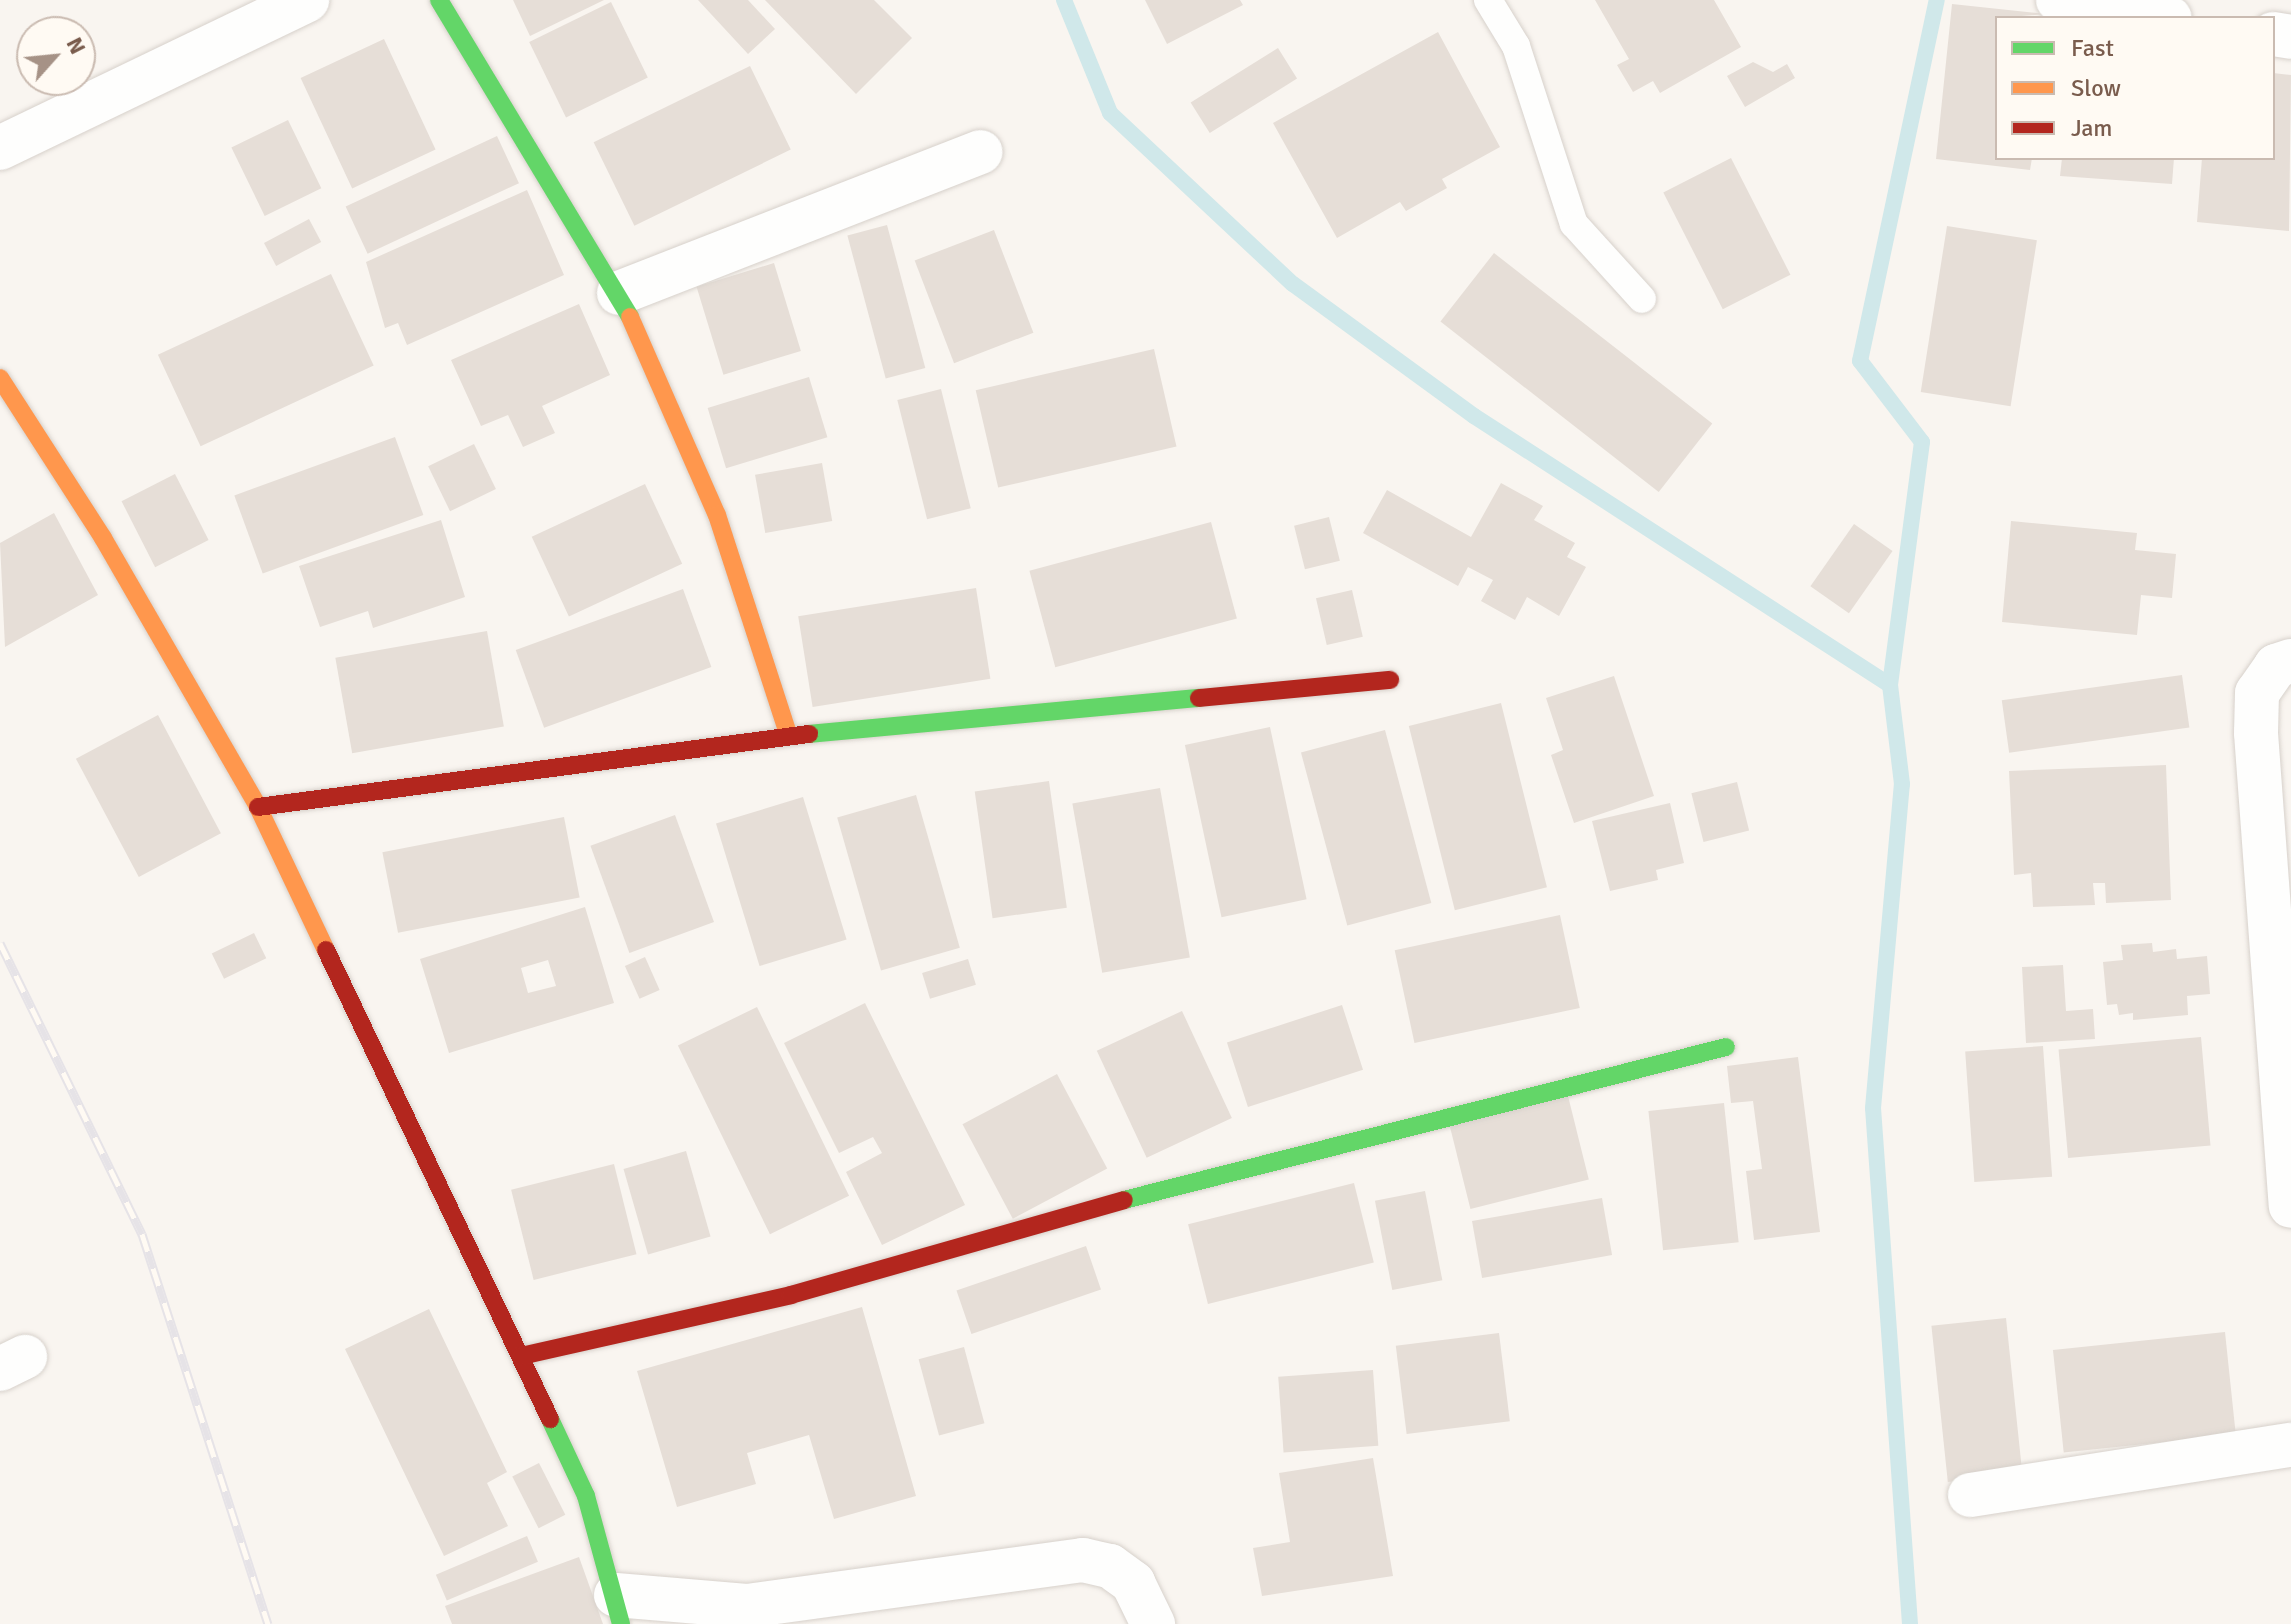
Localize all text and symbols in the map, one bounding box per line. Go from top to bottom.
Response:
north arrow [16,16,96,96]
legend [1995,16,2275,160]
text: N [61,33,92,59]
text: Fast [2071,33,2114,63]
text: Slow [2071,73,2121,103]
text: Jam [2071,113,2112,143]

